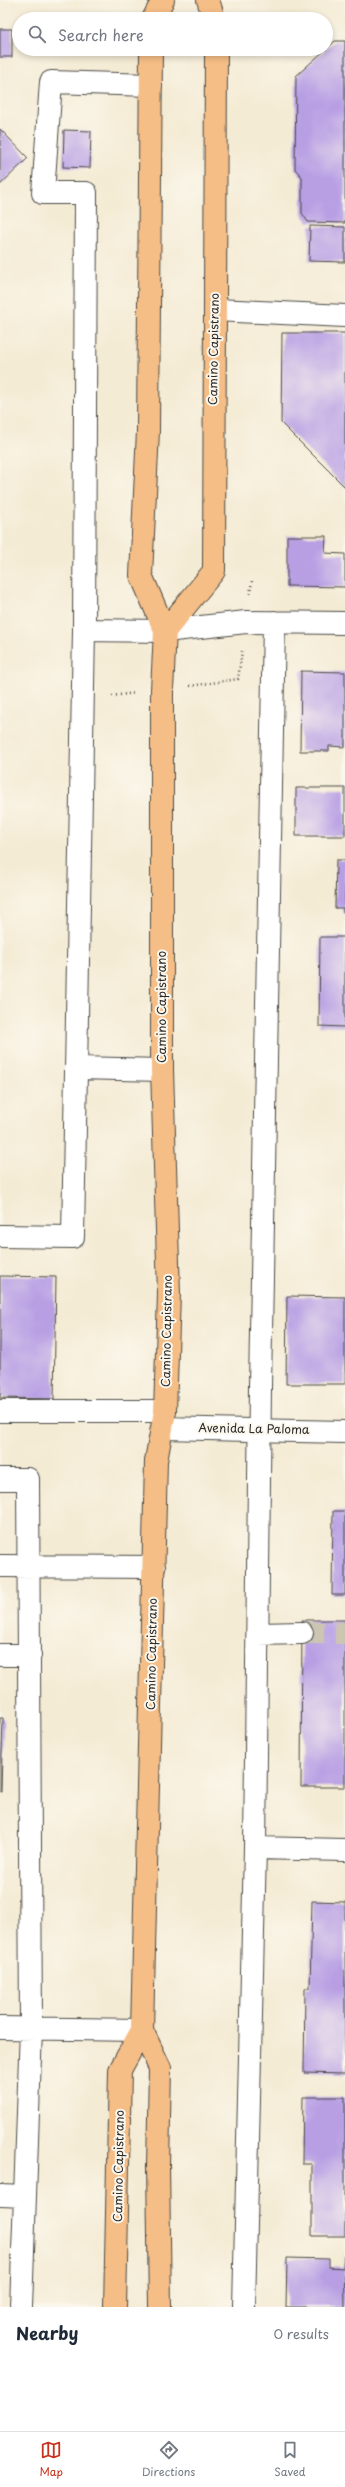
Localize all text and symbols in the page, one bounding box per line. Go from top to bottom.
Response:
search box [12,12,333,56]
icon: search [26,23,48,45]
text: Search here [58,23,144,46]
street label: Camino Capistrano [203,292,223,405]
street label: Camino Capistrano [152,951,170,1063]
street label: Camino Capistrano [156,1274,176,1387]
street label: Avenida La Paloma [198,1418,310,1438]
street label: Camino Capistrano [141,1597,161,1710]
street label: Camino Capistrano [108,2109,128,2222]
text: Nearby [16,2320,78,2346]
text: 0 results [274,2324,329,2343]
tab: Map [39,2439,63,2480]
tab: Directions [142,2439,195,2480]
tab: Saved [274,2439,306,2480]

